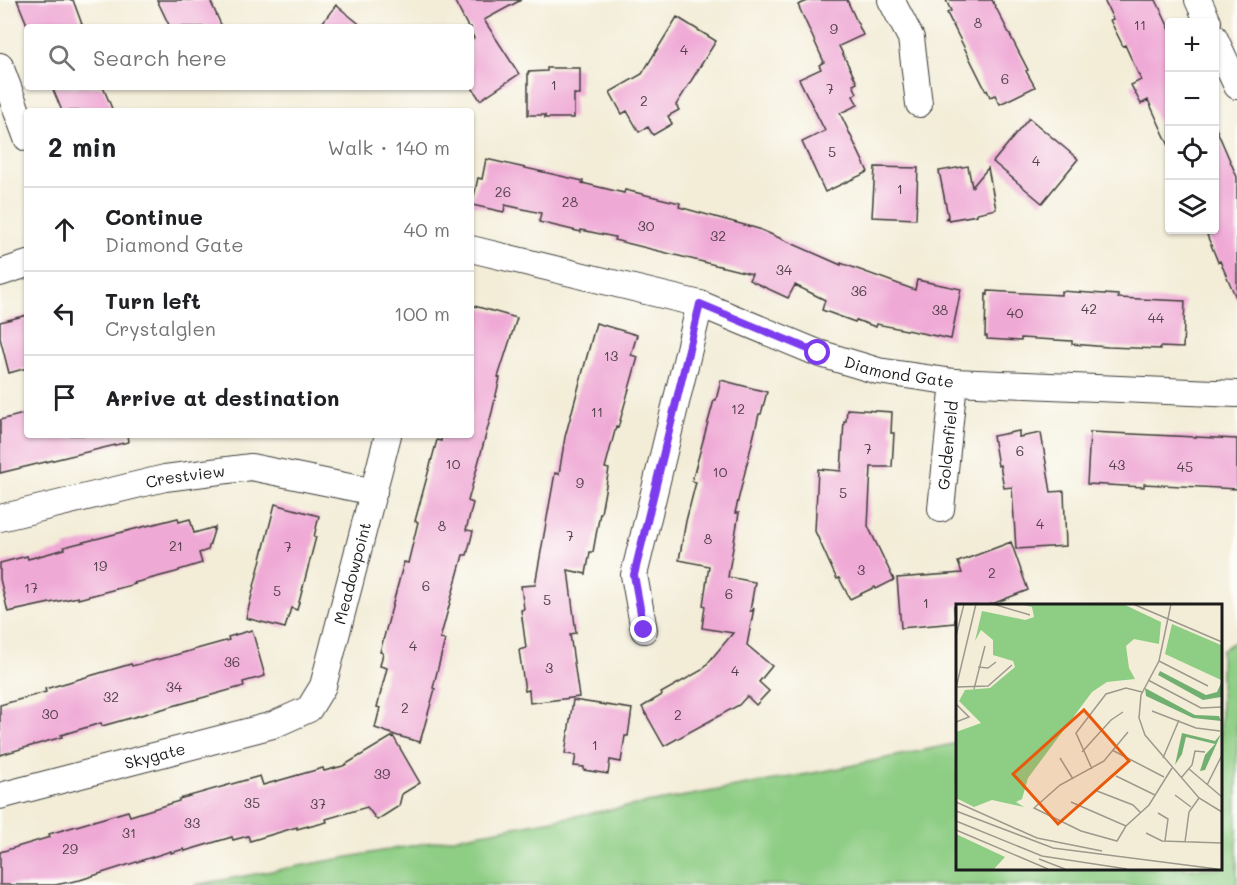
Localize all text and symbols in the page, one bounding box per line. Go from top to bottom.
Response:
house number: 8 [974,13,982,32]
house number: 11 [1134,15,1146,34]
map controls [1165,18,1219,234]
button: + [1165,18,1219,72]
house number: 9 [830,19,838,38]
search box [24,24,474,90]
house number: 4 [680,40,689,59]
icon: search [45,41,78,74]
text: Search here [93,43,227,72]
house number: 6 [1001,69,1009,88]
button: − [1165,72,1219,126]
house number: 1 [551,75,557,94]
house number: 7 [826,79,834,98]
house number: 2 [640,91,648,110]
button: locate [1165,126,1219,180]
text: 2 min [48,130,116,164]
text: Walk · 140 m [327,134,450,160]
house number: 5 [828,142,836,161]
house number: 4 [1032,151,1041,170]
house number: 1 [897,179,903,198]
button: layers [1165,180,1219,234]
house number: 26 [495,182,511,201]
house number: 28 [562,192,578,211]
text: Continue [105,202,203,231]
icon: ahead [48,213,81,246]
text: 40 m [404,216,450,242]
house number: 30 [638,216,655,235]
house number: 32 [710,226,726,245]
text: Diamond Gate [105,231,244,257]
house number: 34 [776,260,793,279]
house number: 36 [851,281,867,300]
text: Turn left [105,286,201,315]
icon: left [48,297,81,330]
house number: 42 [1081,299,1097,318]
text: 100 m [394,300,450,326]
house number: 38 [932,300,948,319]
house number: 40 [1007,303,1024,322]
house number: 44 [1148,308,1165,327]
text: Crystalglen [105,315,216,341]
route start [804,339,830,365]
house number: 13 [604,346,618,365]
street label: Diamond Gate [842,351,955,392]
icon: arrive [48,381,81,414]
text: Arrive at destination [105,383,340,412]
house number: 12 [731,399,745,418]
street label: Goldenfield [932,400,962,491]
house number: 11 [591,402,603,421]
house number: 7 [864,439,872,458]
house number: 6 [1016,441,1024,460]
house number: 10 [446,454,461,473]
house number: 43 [1109,455,1125,474]
house number: 45 [1177,457,1193,476]
street label: Crestview [143,459,226,492]
house number: 10 [713,462,728,481]
house number: 9 [576,473,584,492]
house number: 5 [839,483,847,502]
house number: 4 [1036,514,1045,533]
house number: 8 [438,516,446,535]
street label: Meadowpoint [328,520,375,626]
house number: 7 [566,526,574,545]
house number: 8 [704,529,712,548]
house number: 21 [169,536,183,555]
house number: 7 [284,537,292,556]
house number: 19 [93,556,107,575]
house number: 3 [857,560,865,579]
house number: 2 [988,563,996,582]
house number: 6 [422,576,430,595]
house number: 17 [24,578,38,597]
house number: 5 [273,581,281,600]
house number: 6 [725,584,733,603]
house number: 5 [543,590,551,609]
house number: 1 [923,593,929,612]
inset map [956,604,1222,870]
route end [630,616,656,642]
house number: 4 [409,636,418,655]
house number: 36 [224,652,240,671]
house number: 3 [545,658,553,677]
house number: 4 [731,661,740,680]
house number: 34 [166,677,183,696]
house number: 32 [103,687,119,706]
house number: 2 [401,698,409,717]
house number: 30 [42,704,59,723]
house number: 2 [674,705,682,724]
house number: 1 [592,735,598,754]
street label: Skygate [122,737,187,773]
house number: 39 [374,764,390,783]
house number: 35 [244,793,260,812]
house number: 37 [310,794,326,813]
house number: 33 [184,813,200,832]
house number: 31 [122,823,136,842]
house number: 29 [62,839,78,858]

